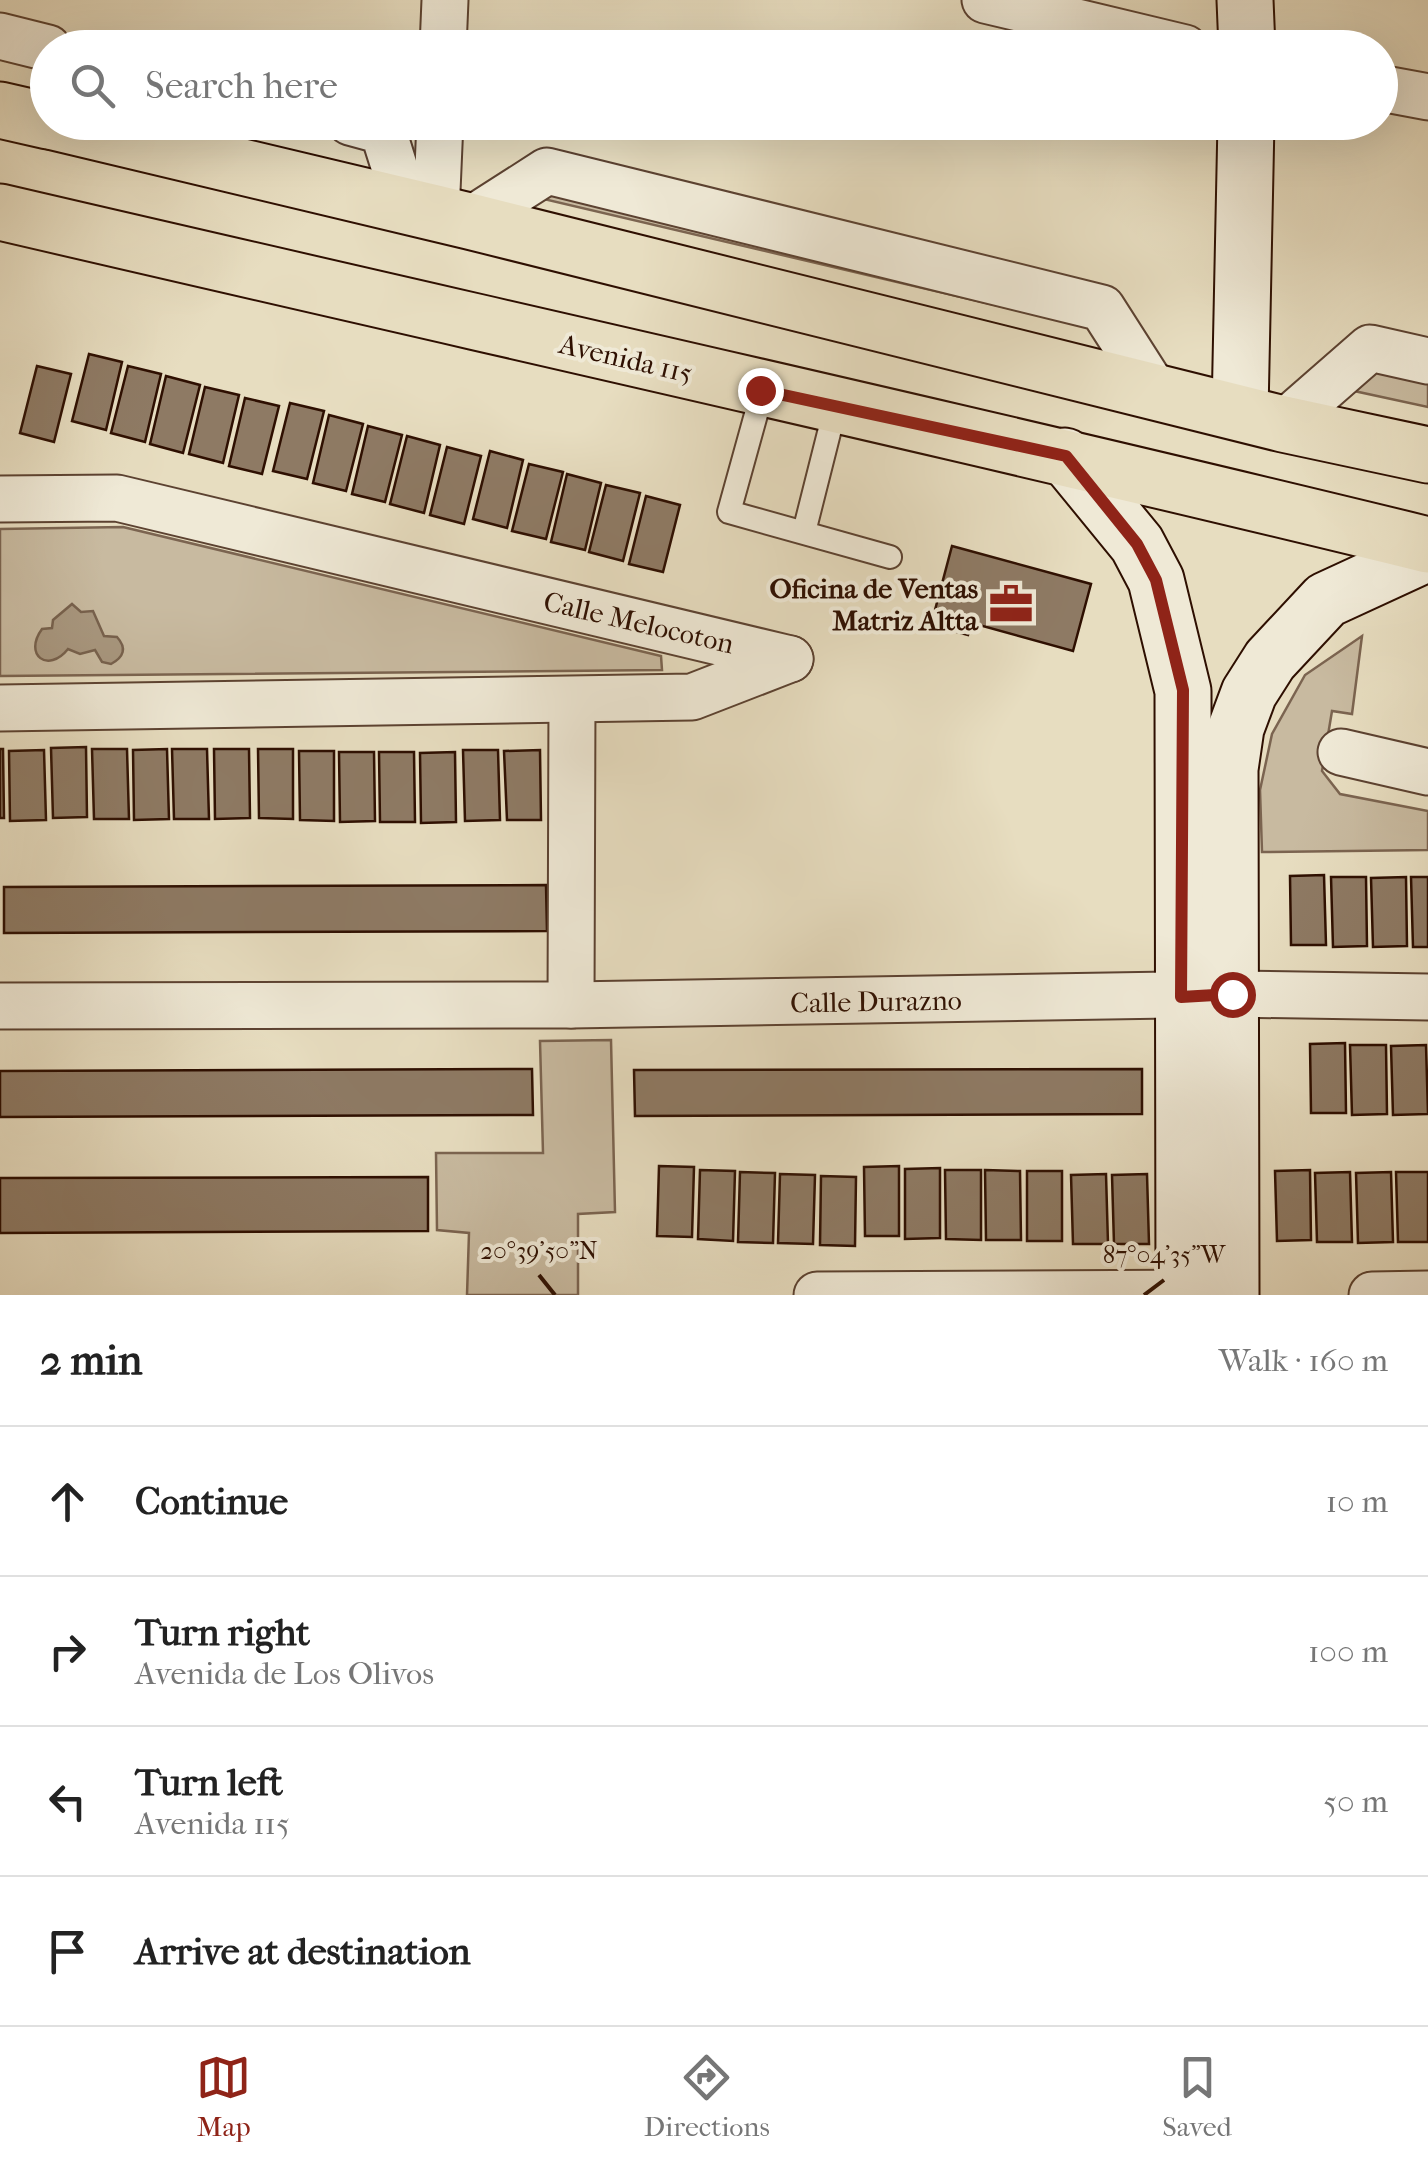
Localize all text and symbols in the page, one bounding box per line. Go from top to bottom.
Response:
search box [30,30,1398,140]
icon: search [65,58,120,113]
text: Search here [145,63,338,108]
street label: Avenida 115 [555,327,696,390]
route end [738,368,784,414]
place label: Oficina de Ventas Matriz Altta [769,572,979,637]
office icon: Oficina de Ventas Matriz Altta [987,580,1035,628]
street label: Calle Melocoton [540,585,737,660]
route start [1210,972,1256,1018]
street label: Calle Durazno [790,984,962,1019]
text: 20°39'50"N [480,1236,598,1265]
text: 87°04'35"W [1103,1240,1227,1269]
text: 2 min [40,1336,142,1385]
text: Walk · 160 m [1219,1342,1388,1379]
icon: ahead [40,1474,95,1529]
text: Continue [135,1479,288,1524]
text: 10 m [1326,1483,1388,1520]
text: Turn right [135,1610,310,1655]
icon: right [40,1624,95,1679]
text: 100 m [1308,1633,1388,1670]
text: Avenida de Los Olivos [135,1655,434,1692]
text: Turn left [135,1760,283,1805]
icon: left [40,1774,95,1829]
text: 50 m [1323,1783,1388,1820]
text: Avenida 115 [135,1805,290,1842]
icon: arrive [40,1924,95,1979]
text: Arrive at destination [135,1929,471,1974]
tab: Map [196,2050,251,2143]
tab: Directions [644,2050,770,2143]
tab: Saved [1162,2050,1232,2143]

